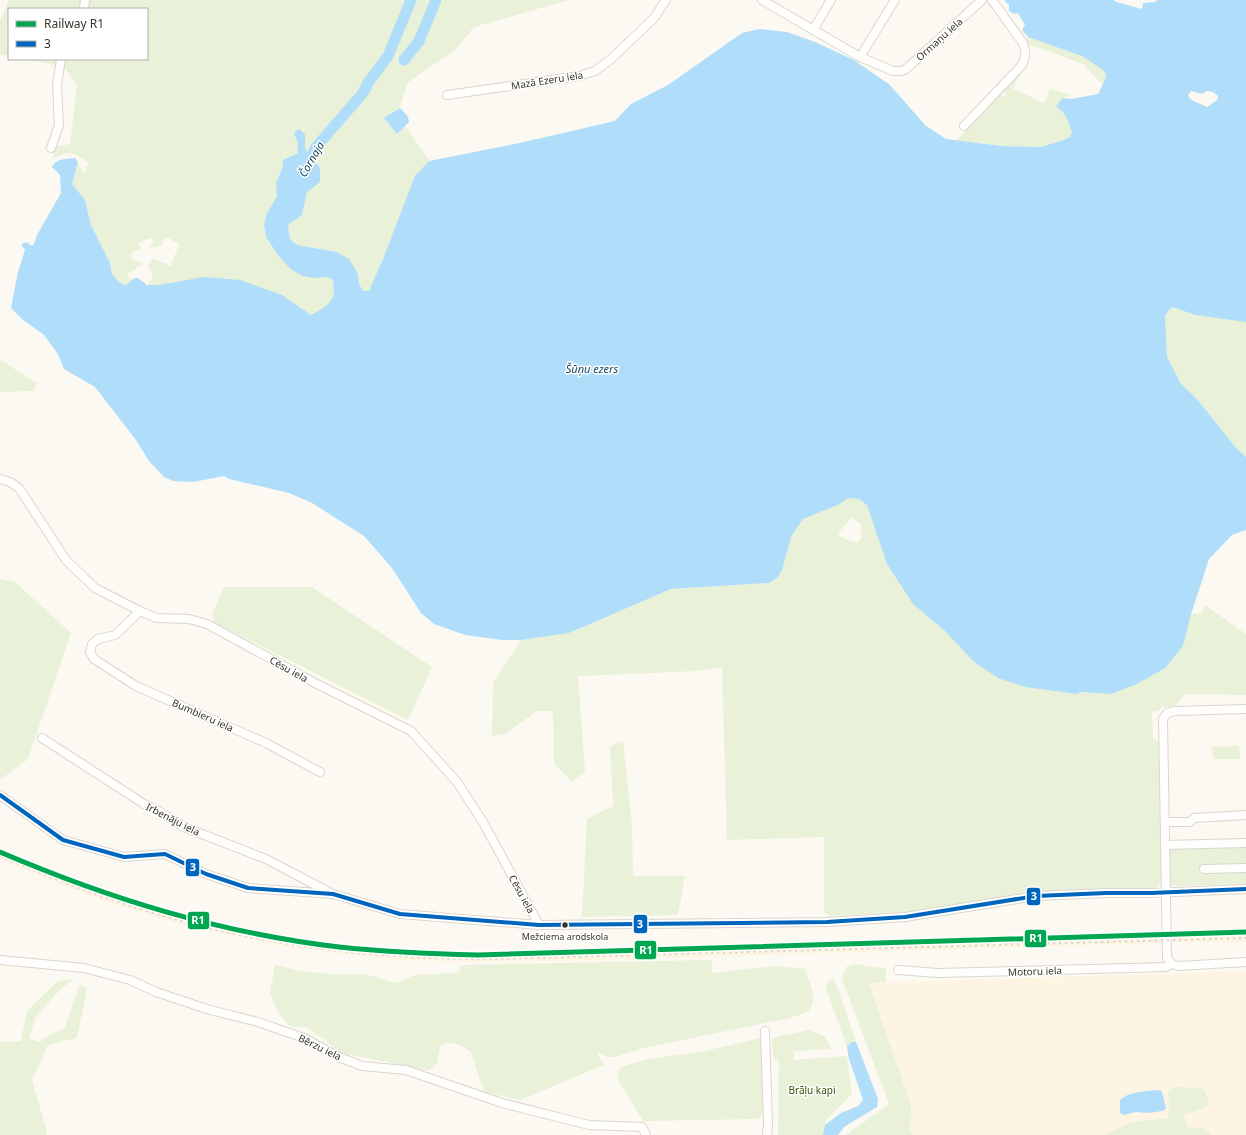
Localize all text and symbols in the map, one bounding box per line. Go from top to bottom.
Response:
legend [8,8,148,60]
street label: Ormaņu iela [913,14,965,64]
text: Railway R1 [44,15,104,32]
text: 3 [44,35,51,52]
street label: Mazā Ezeru iela [510,67,584,93]
water label: Čornaja [295,138,328,180]
water label: Šūņu ezers [566,361,618,376]
street label: Cēsu iela [267,653,311,685]
street label: Bumbieru iela [170,695,236,735]
street label: Irbenāju iela [144,799,202,839]
line badge: 3 [185,858,200,877]
text: 3 [190,859,196,874]
street label: Cēsu iela [506,872,538,916]
line badge: 3 [1026,887,1041,906]
text: 3 [1031,888,1037,903]
line badge: R1 [187,911,210,930]
text: R1 [191,912,205,927]
line badge: 3 [633,914,648,934]
text: 3 [637,916,643,931]
marker: Mežciema arodskola [560,920,570,930]
line badge: R1 [1024,929,1047,948]
place label: Mežciema arodskola [522,930,608,943]
text: R1 [1029,930,1043,945]
line badge: R1 [634,940,657,960]
text: R1 [639,942,653,957]
street label: Motoru iela [1008,963,1062,979]
street label: Bērzu iela [296,1031,344,1063]
park label: Brāļu kapi [788,1083,836,1097]

